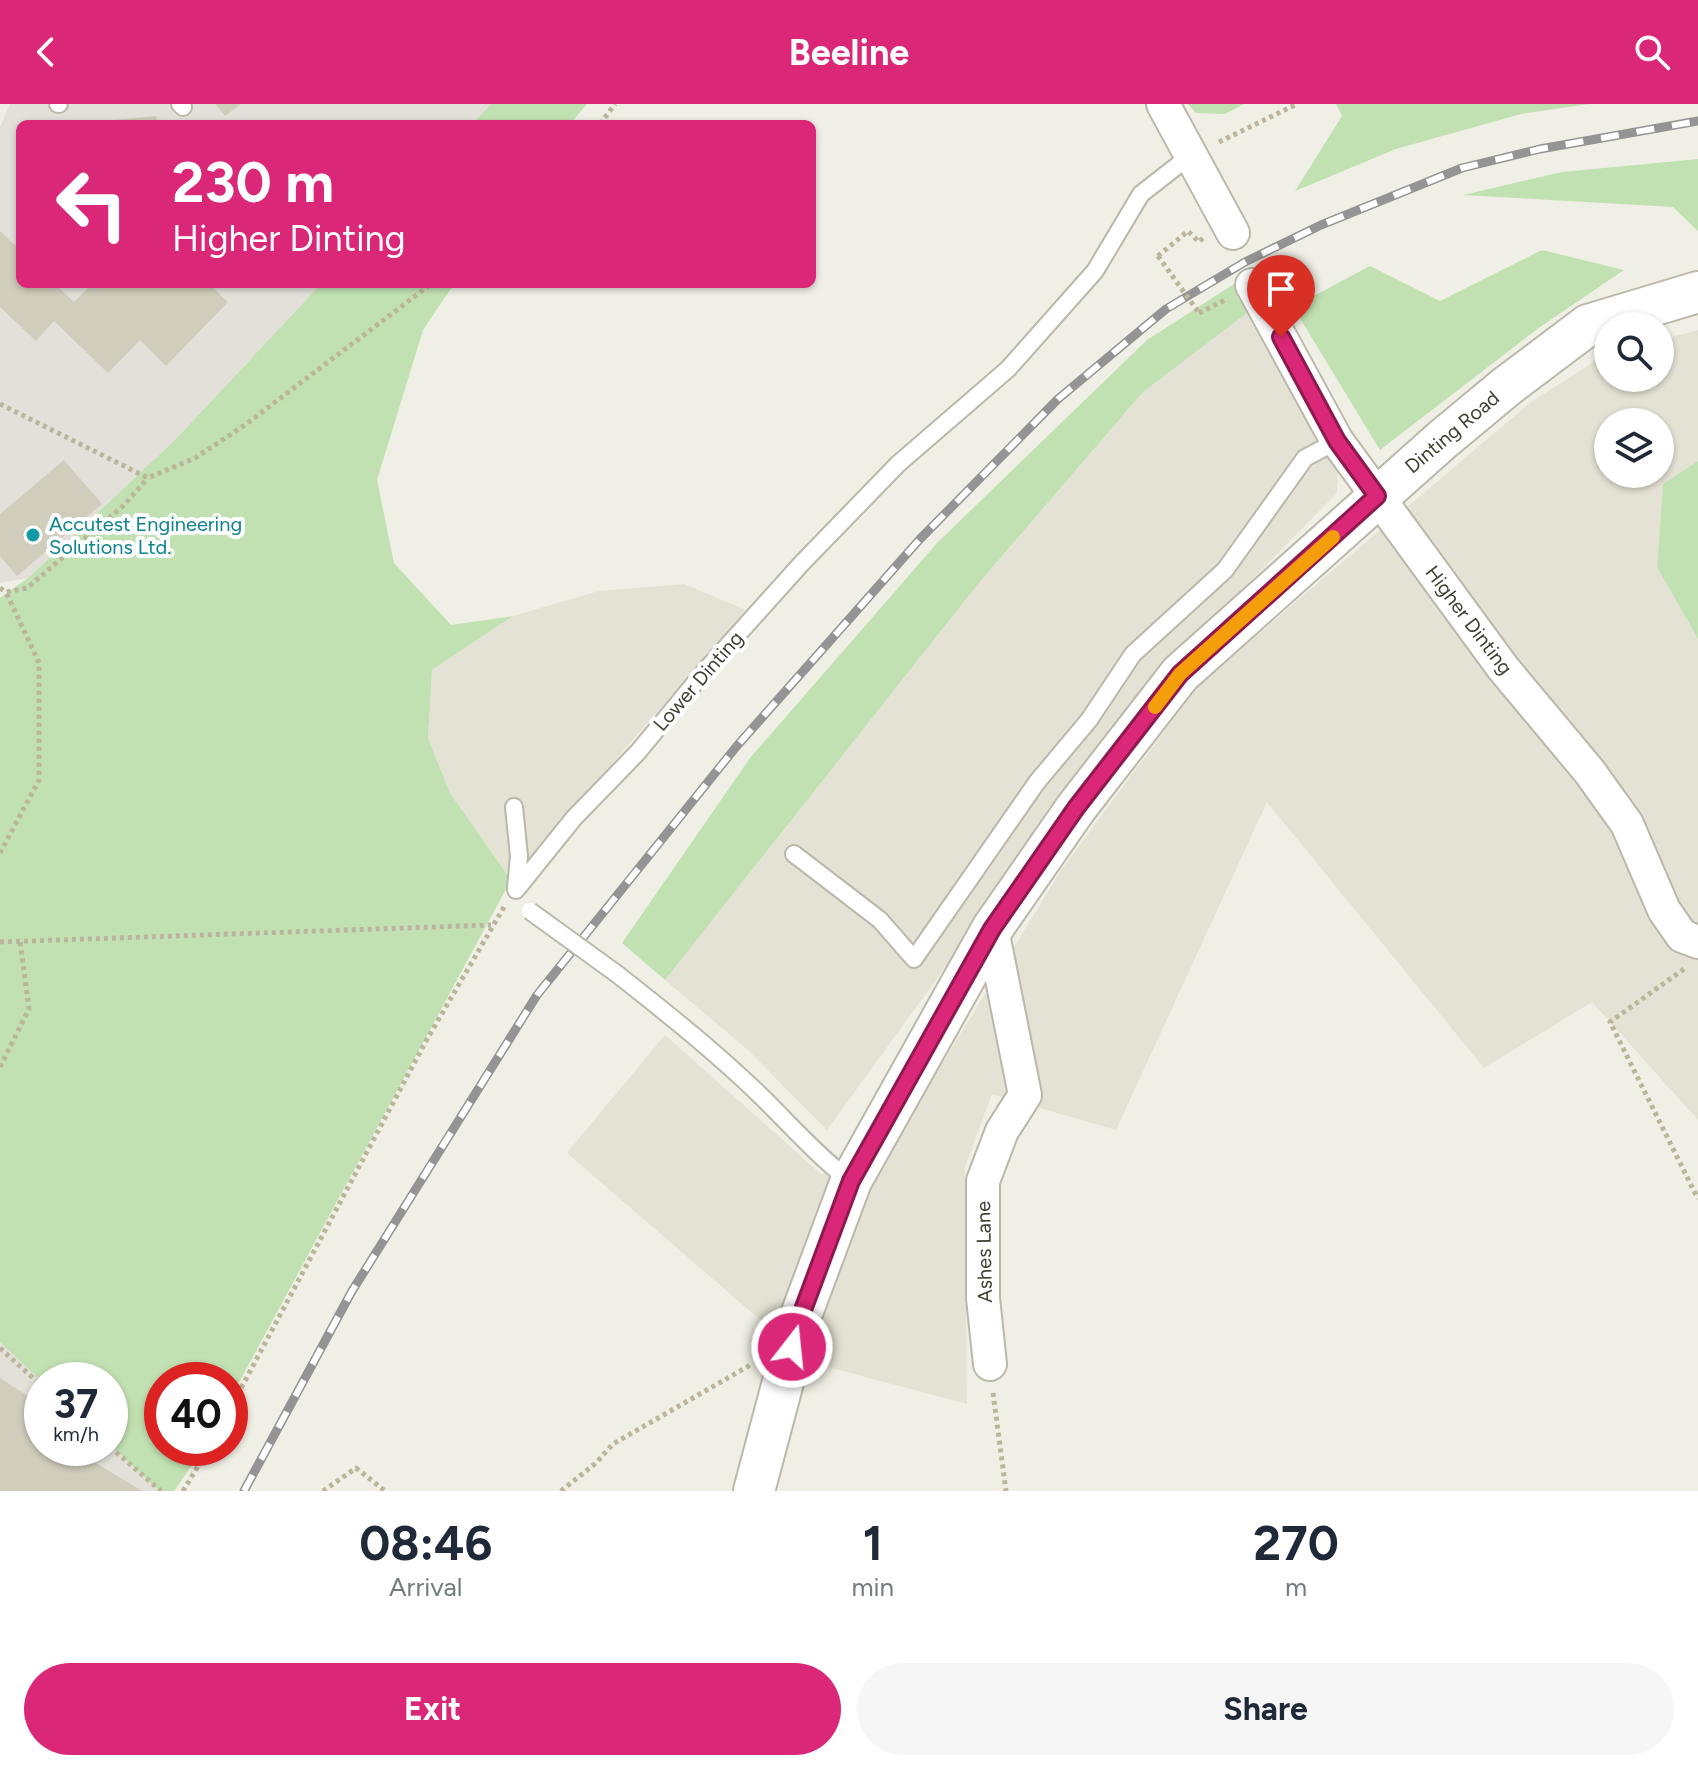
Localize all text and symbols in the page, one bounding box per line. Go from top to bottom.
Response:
icon: back [24,30,68,74]
icon: search [1630,30,1674,74]
text: Beeline [789,31,909,74]
text: 230 m [172,149,334,216]
icon: left [40,152,144,256]
text: Higher Dinting [172,217,406,260]
pin [1247,255,1315,337]
icon: arrive [1259,267,1303,311]
map controls [1594,312,1674,488]
button: search [1594,312,1674,392]
street label: Dinting Road [1400,386,1504,478]
button: layers [1594,408,1674,488]
place label: Accutest Engineering Solutions Ltd. [49,512,242,559]
marker: Accutest Engineering Solutions Ltd. [24,526,42,544]
street label: Higher Dinting [1420,561,1518,679]
street label: Lower Dinting [648,626,748,736]
street label: Ashes Lane [971,1201,997,1303]
position arrow [750,1305,834,1389]
speed limit sign: 40 [144,1362,248,1466]
text: 37 [54,1380,98,1428]
text: km/h [53,1422,99,1446]
text: 08:46 [359,1514,492,1572]
text: 1 [863,1514,883,1572]
text: 270 [1253,1514,1339,1572]
text: Arrival [389,1571,462,1603]
text: min [851,1571,894,1603]
text: m [1285,1571,1307,1603]
button: Exit [24,1663,841,1755]
button: Share [857,1663,1674,1755]

